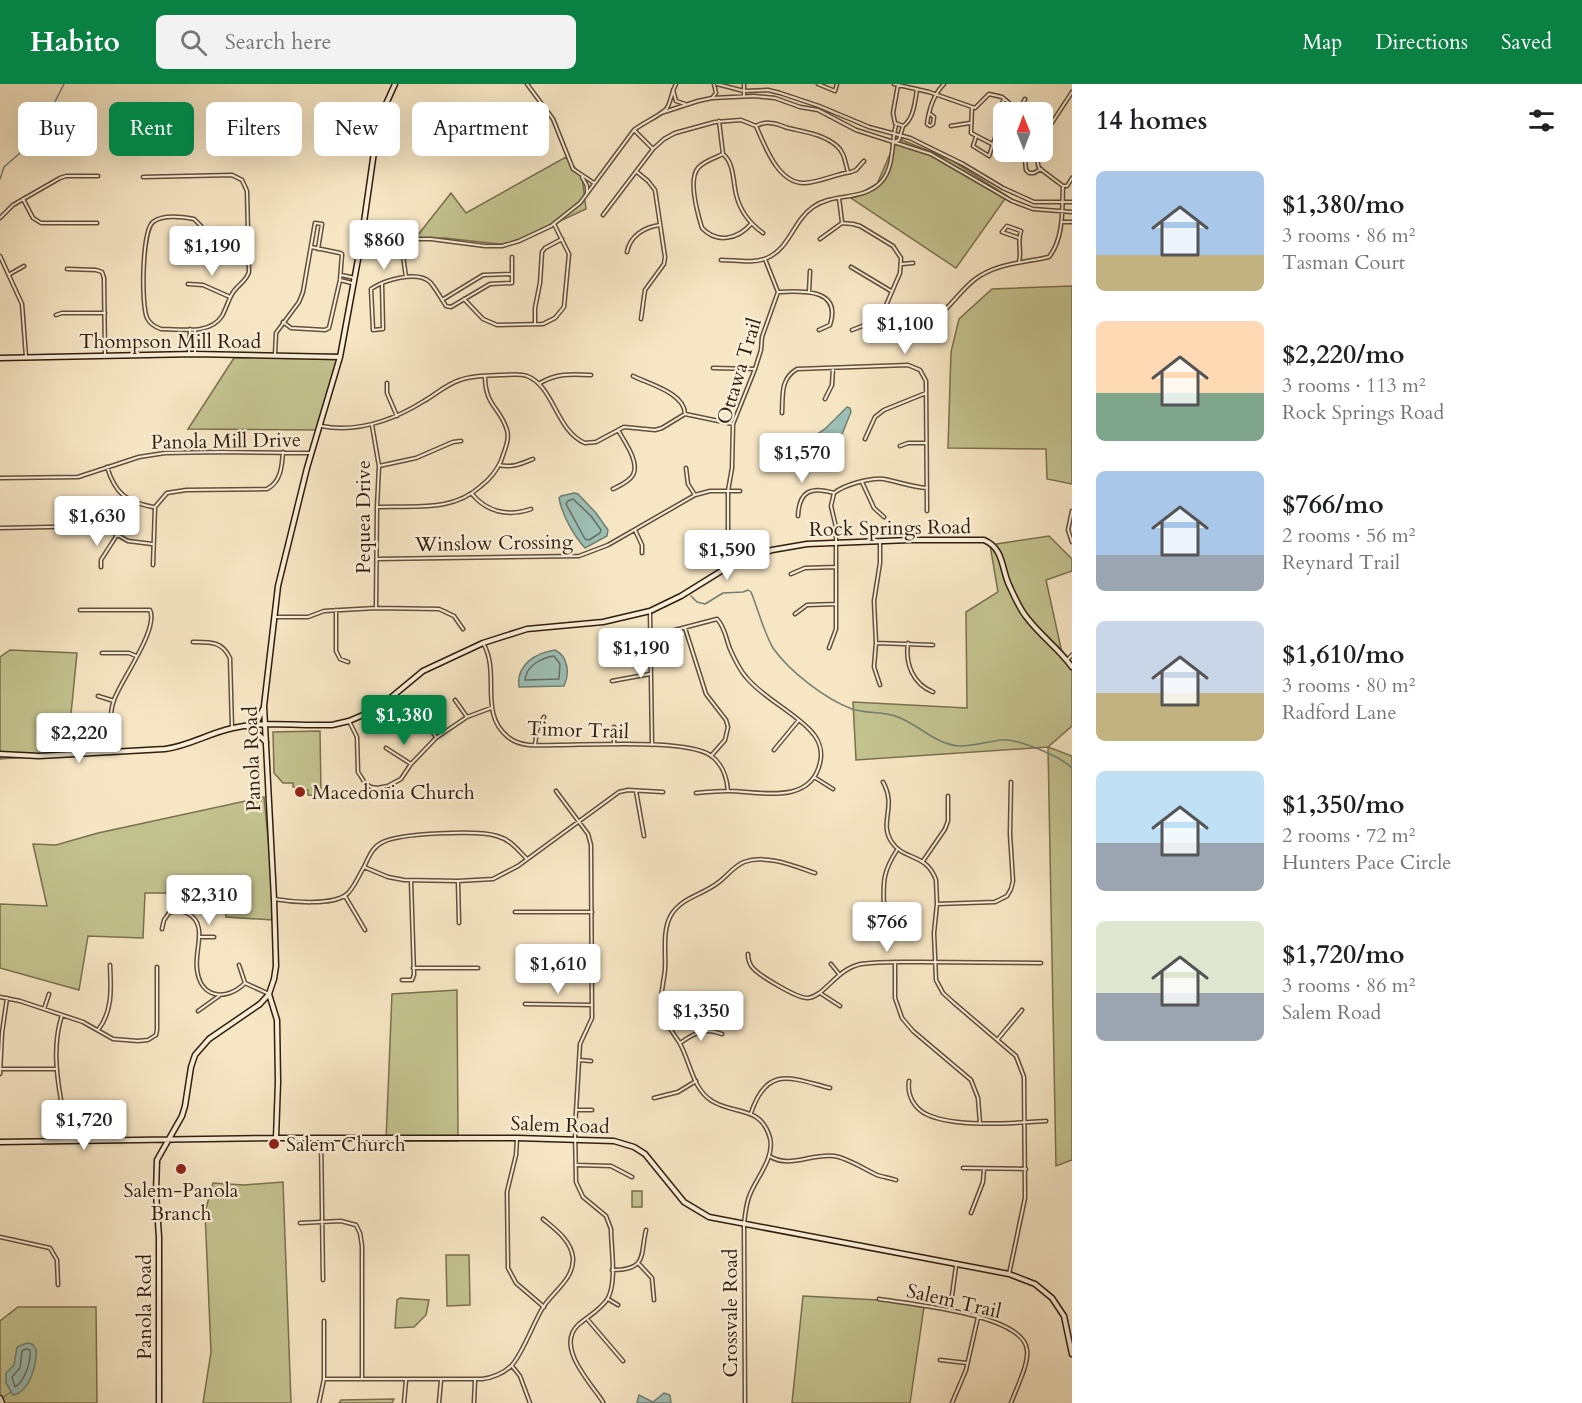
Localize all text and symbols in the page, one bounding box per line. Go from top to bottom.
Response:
search box [156,15,576,69]
text: Habito [30,23,120,61]
icon: search [177,26,210,59]
text: Search here [225,27,331,57]
text: Map [1302,28,1342,57]
text: Directions [1375,28,1468,57]
text: Saved [1501,28,1552,57]
chip: Buy [18,102,97,156]
chip: Rent [109,102,194,156]
chip: Filters [206,102,302,156]
chip: New [314,102,400,156]
chip: Apartment [412,102,549,156]
north arrow [993,102,1053,162]
map controls [993,102,1053,162]
text: 14 homes [1096,103,1207,138]
icon: filters [1525,104,1558,137]
text: $1,380/mo [1282,187,1405,222]
icon: home [1144,195,1216,267]
pin: $860 [348,220,420,271]
text: 3 rooms · 86 m² [1282,222,1415,249]
pin: $1,190 [163,226,261,277]
text: $860 [364,226,404,253]
text: $1,190 [183,232,241,259]
text: Tasman Court [1282,249,1405,276]
pin: $1,100 [856,304,954,355]
text: $1,100 [876,310,934,337]
street label: Ottawa Trail [710,314,768,428]
street label: Thompson Mill Road [79,328,261,355]
text: $2,220/mo [1282,337,1405,372]
icon: home [1144,345,1216,417]
text: 3 rooms · 113 m² [1282,372,1426,399]
text: Rock Springs Road [1282,399,1444,426]
street label: Panola Mill Drive [151,426,301,456]
pin: $1,570 [753,433,851,484]
text: $1,570 [773,439,831,466]
street label: Pequea Drive [350,460,377,574]
text: $766/mo [1282,487,1384,522]
icon: home [1144,495,1216,567]
pin: $1,630 [48,496,146,547]
text: $1,630 [68,502,126,529]
street label: Rock Springs Road [809,513,972,543]
text: 2 rooms · 56 m² [1282,522,1415,549]
street label: Winslow Crossing [414,528,574,558]
pin: $1,590 [678,530,776,581]
text: $1,590 [698,536,756,563]
text: Reynard Trail [1282,549,1400,576]
pin: $1,190 [592,628,690,679]
text: $1,190 [612,634,670,661]
text: $1,610/mo [1282,637,1405,672]
icon: home [1144,645,1216,717]
text: 3 rooms · 80 m² [1282,672,1415,699]
pin: $1,380 [355,695,453,746]
text: Radford Lane [1282,699,1397,726]
text: $1,380 [375,701,433,728]
street label: Panola Road [237,705,267,812]
pin: $2,220 [30,713,128,764]
street label: Timor Trail [527,715,629,745]
text: $2,220 [50,719,108,746]
place label: Macedonia Church [312,779,475,806]
marker: Macedonia Church [293,785,307,799]
text: $1,350/mo [1282,787,1405,822]
icon: home [1144,795,1216,867]
text: 2 rooms · 72 m² [1282,822,1415,849]
text: Hunters Pace Circle [1282,849,1451,876]
pin: $2,310 [160,875,258,926]
text: $2,310 [180,881,238,908]
pin: $766 [851,902,923,953]
text: $766 [867,908,907,935]
text: $1,720/mo [1282,937,1405,972]
pin: $1,610 [509,944,607,995]
icon: home [1144,945,1216,1017]
text: $1,610 [529,950,587,977]
text: 3 rooms · 86 m² [1282,972,1415,999]
pin: $1,350 [652,991,750,1042]
text: $1,350 [672,997,730,1024]
text: Salem Road [1282,999,1381,1026]
pin: $1,720 [35,1100,133,1151]
text: $1,720 [55,1106,113,1133]
street label: Salem Road [510,1110,610,1140]
place label: Salem Church [286,1131,406,1158]
marker: Salem Church [267,1137,281,1151]
marker: Salem-Panola Branch [174,1162,188,1176]
place label: Salem-Panola Branch [123,1177,239,1227]
street label: Crossvale Road [717,1248,744,1378]
street label: Panola Road [131,1254,158,1360]
street label: Salem Trail [904,1277,1004,1325]

